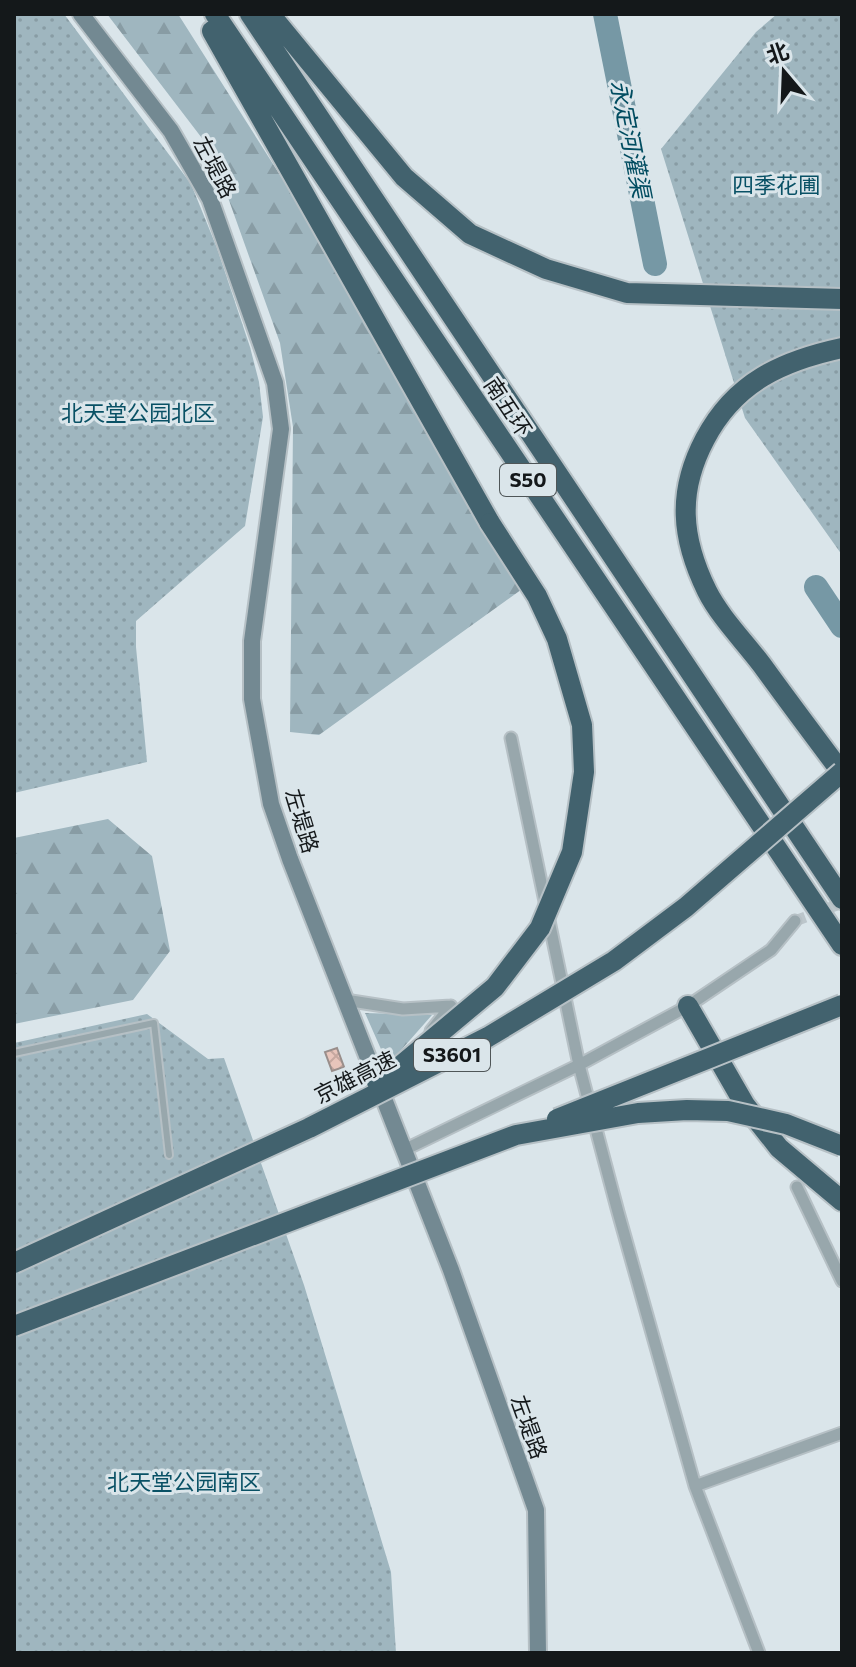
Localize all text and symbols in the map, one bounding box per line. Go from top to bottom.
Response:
north arrow [744,32,824,112]
text: 北 [763,36,792,69]
water label: 永定河灌渠 [606,77,658,203]
street label: 左堤路 [188,131,243,202]
park label: 四季花圃 [732,171,820,198]
street label: 南五环 [479,372,538,442]
park label: 北天堂公园北区 [61,399,215,426]
road number: S50 [500,464,556,496]
street label: 左堤路 [280,785,325,856]
road number: S3601 [414,1039,490,1071]
street label: 京雄高速 [309,1045,400,1109]
street label: 左堤路 [505,1391,553,1462]
park label: 北天堂公园南区 [107,1468,261,1495]

